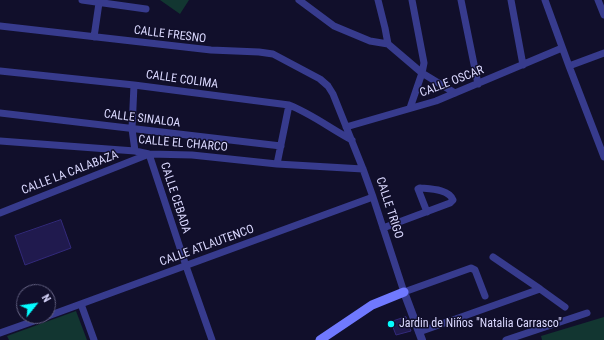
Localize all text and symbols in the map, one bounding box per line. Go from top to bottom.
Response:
street label: CALLE FRESNO [133,23,207,47]
street label: CALLE OSCAR [418,63,486,101]
street label: CALLE COLIMA [145,68,219,92]
street label: CALLE SINALOA [103,107,181,131]
street label: CALLE EL CHARCO [138,133,228,155]
street label: CALLE LA CALABAZA [20,148,120,198]
street label: CALLE CEBADA [157,161,193,235]
street label: CALLE TRIGO [372,175,406,241]
street label: CALLE ATLAUTENCO [158,222,256,270]
north arrow [16,284,56,324]
text: N [39,292,53,304]
place label: Jardin de Niños "Natalia Carrasco" [399,317,562,331]
marker: Jardin de Niños "Natalia Carrasco" [386,319,396,329]

